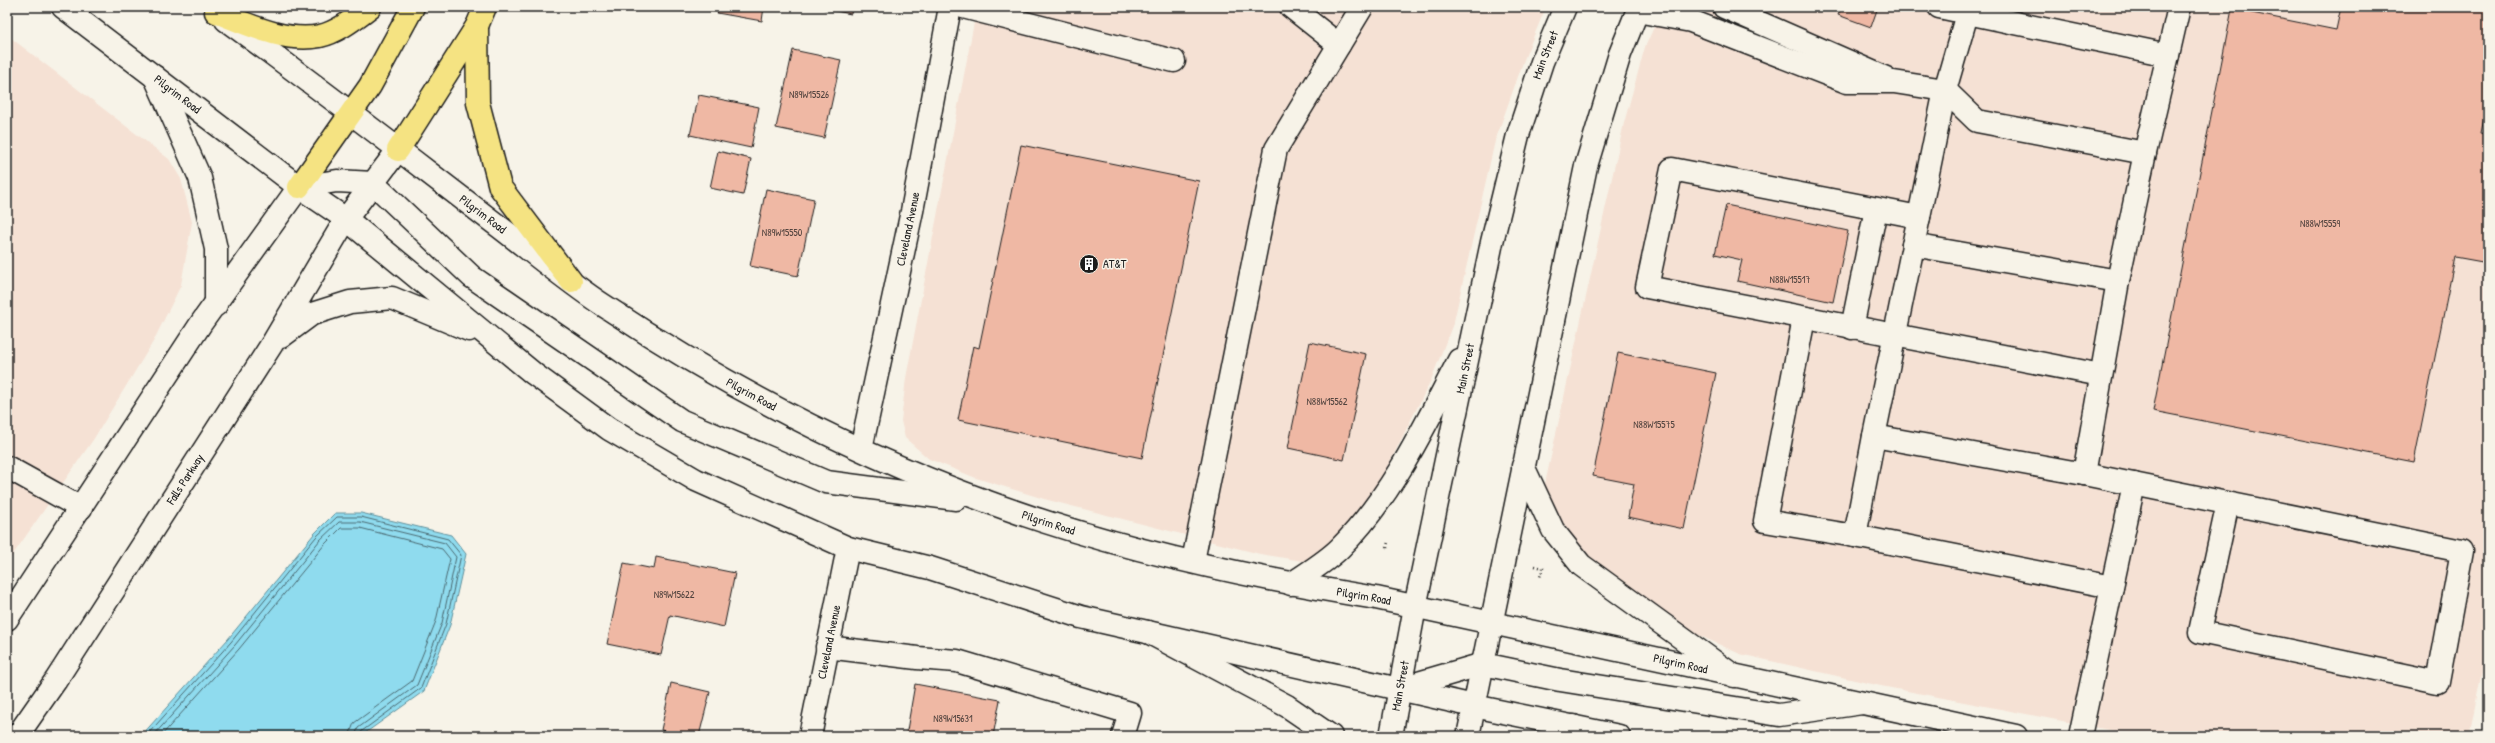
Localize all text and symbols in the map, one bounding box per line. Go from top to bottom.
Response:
street label: Main Street [1528,27,1563,81]
street label: Pilgrim Road [151,70,205,118]
house number: N89W15526 [789,88,829,101]
street label: Pilgrim Road [456,190,510,237]
street label: Cleveland Avenue [891,190,923,268]
house number: N88W15559 [2300,217,2340,230]
house number: N89W15550 [762,226,803,239]
building icon: AT&T [1078,253,1100,275]
place label: AT&T [1103,255,1127,272]
house number: N88W15517 [1770,273,1810,286]
street label: Main Street [1451,341,1479,395]
street label: Pilgrim Road [723,373,780,415]
house number: N88W15562 [1307,395,1348,408]
house number: N88W15575 [1633,418,1675,431]
street label: Falls Parkway [162,450,207,508]
street label: Pilgrim Road [1020,506,1078,539]
street label: Pilgrim Road [1335,583,1393,609]
house number: N89W15622 [654,588,695,601]
street label: Cleveland Avenue [813,603,844,680]
street label: Pilgrim Road [1652,649,1710,677]
street label: Main Street [1387,658,1413,712]
house number: N89W15631 [933,712,973,725]

